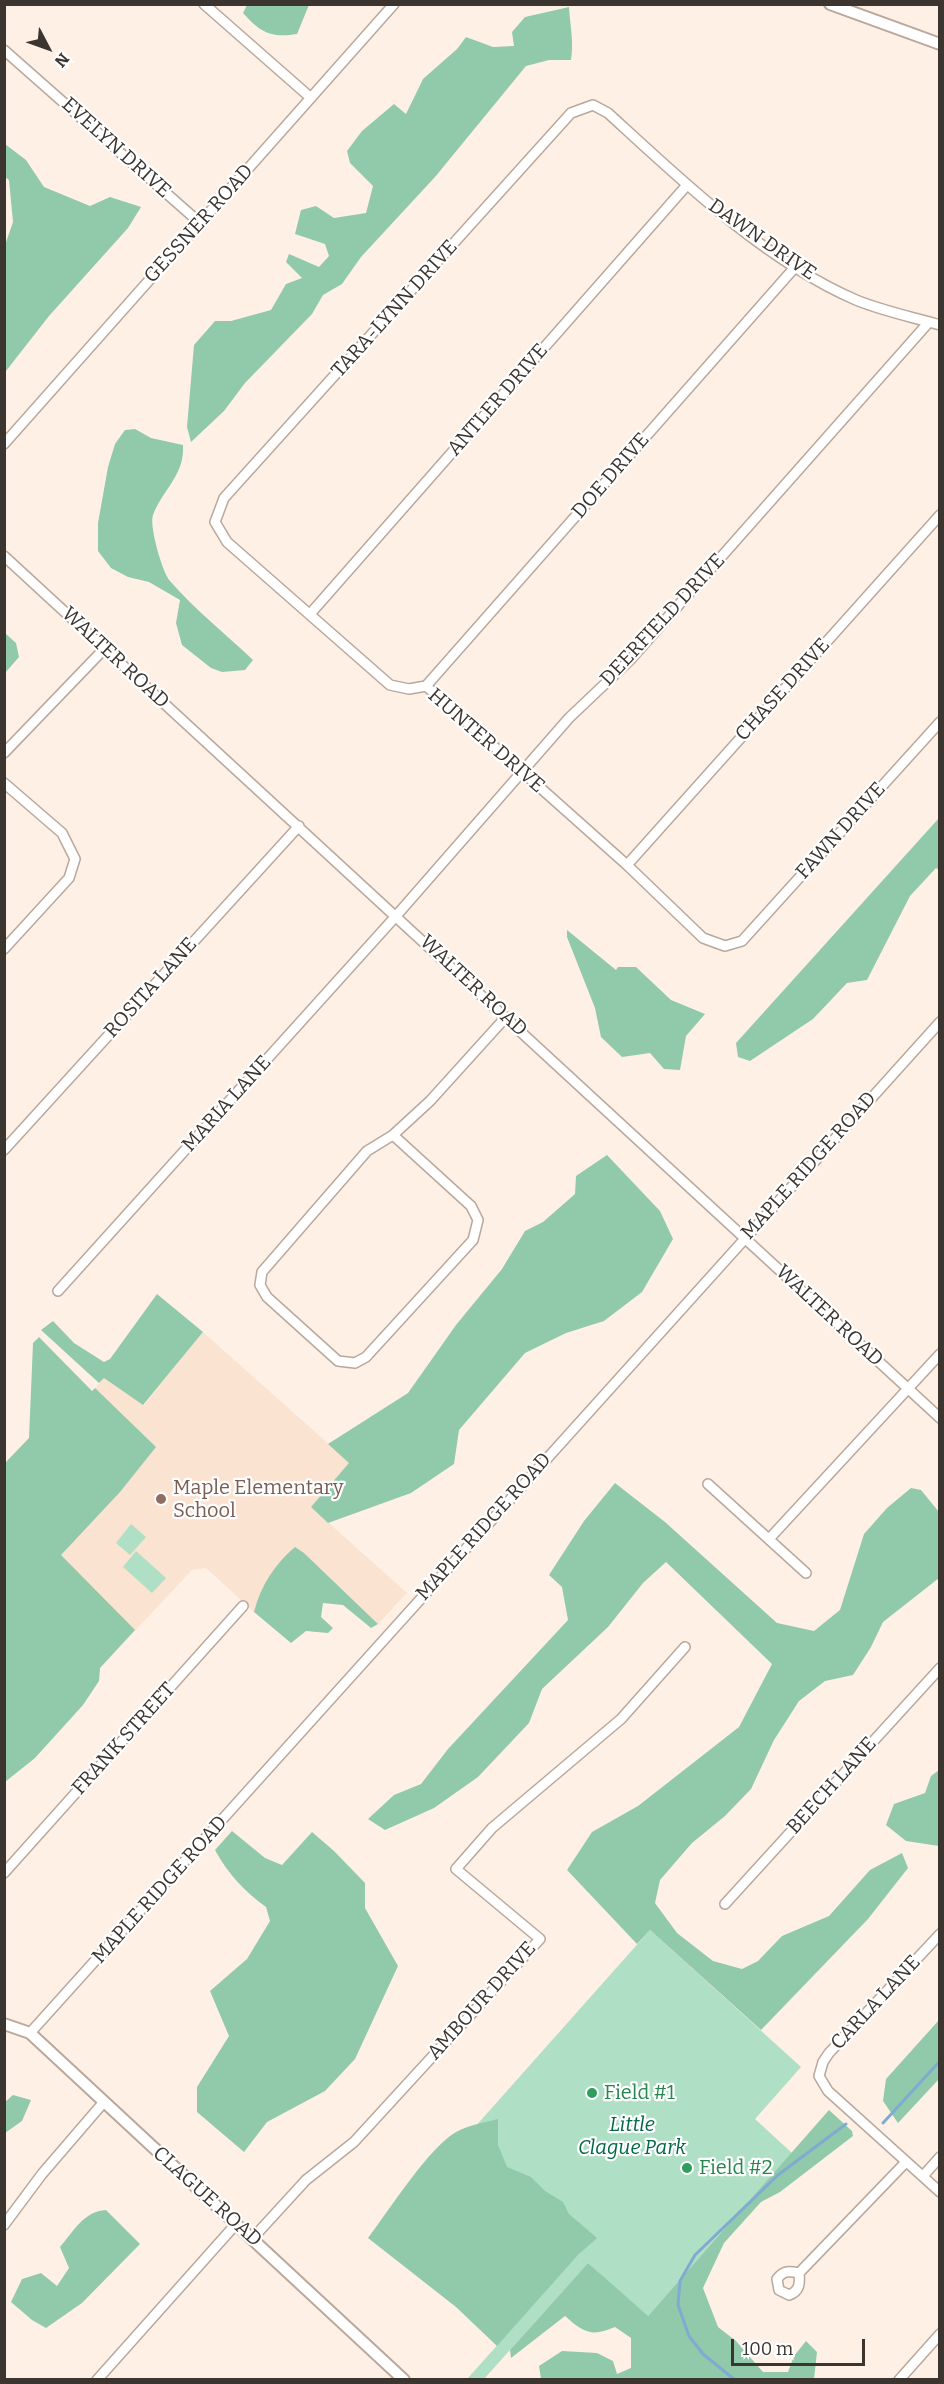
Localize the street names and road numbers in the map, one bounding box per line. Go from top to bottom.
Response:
street label: EVELYN DRIVE [56,93,176,203]
street label: GESSNER ROAD [139,160,259,288]
street label: DAWN DRIVE [704,194,820,286]
street label: TARA-LYNN DRIVE [327,235,463,383]
street label: ANTLER DRIVE [443,339,553,461]
street label: DOE DRIVE [567,428,655,524]
street label: DEERFIELD DRIVE [596,549,730,691]
street label: WALTER ROAD [56,602,174,714]
street label: CHASE DRIVE [731,634,835,746]
street label: HUNTER DRIVE [423,684,549,798]
street label: FAWN DRIVE [791,778,891,884]
street label: WALTER ROAD [414,930,532,1042]
street label: ROSITA LANE [100,933,202,1043]
street label: MARIA LANE [178,1051,276,1157]
street label: MAPLE RIDGE ROAD [736,1087,882,1245]
street label: WALTER ROAD [770,1260,888,1372]
street label: MAPLE RIDGE ROAD [411,1448,557,1606]
street label: FRANK STREET [67,1678,181,1800]
street label: BEECH LANE [782,1733,882,1839]
street label: MAPLE RIDGE ROAD [87,1811,233,1969]
street label: AMBOUR DRIVE [423,1937,541,2065]
street label: CARLA LANE [826,1951,926,2055]
street label: CLAGUE ROAD [148,2142,266,2252]

